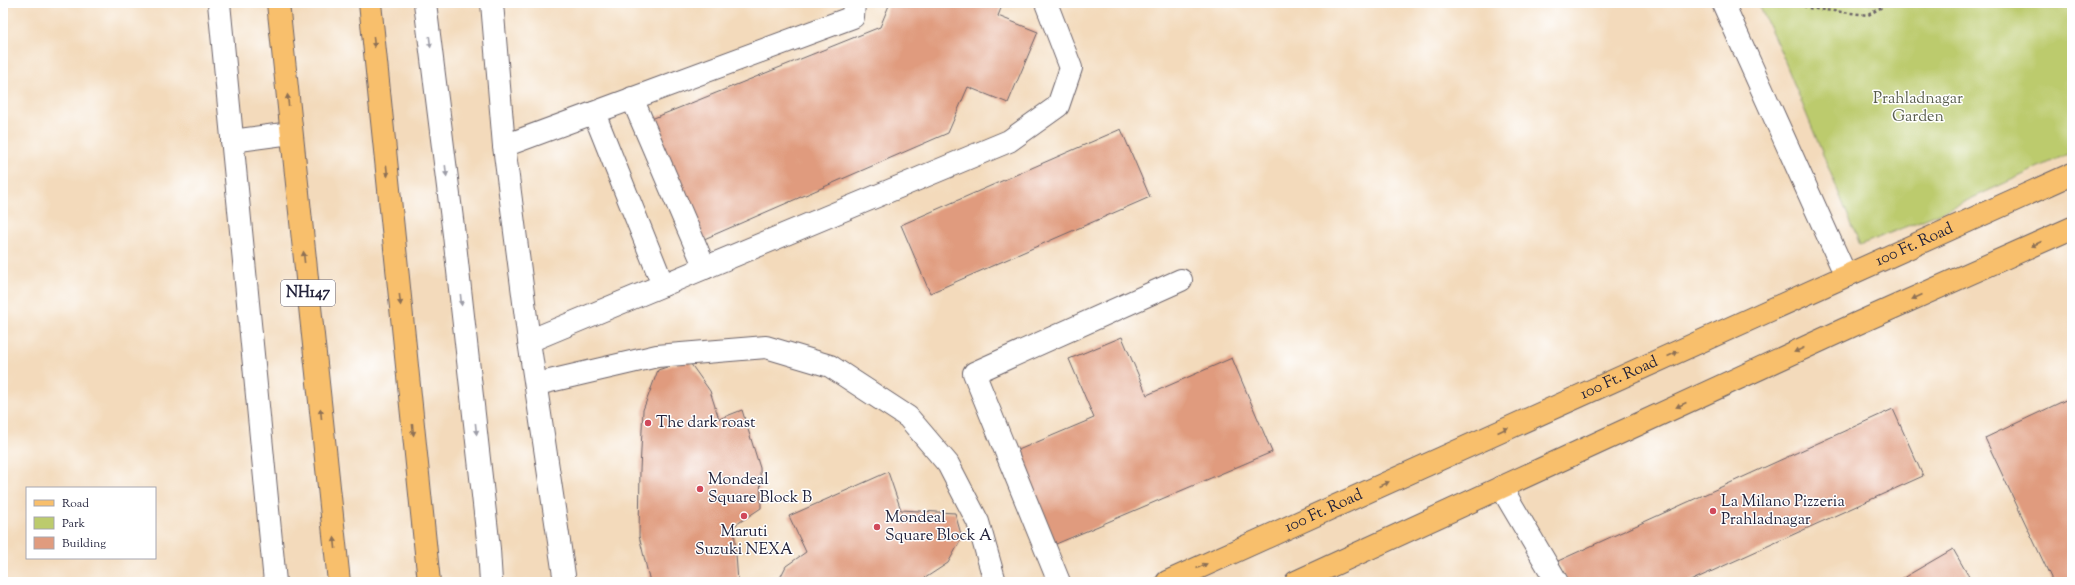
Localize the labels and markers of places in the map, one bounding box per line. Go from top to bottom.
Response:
place label: The dark roast [656,412,756,435]
marker: The dark roast [643,418,653,428]
place label: Mondeal Square Block B [708,469,812,510]
marker: Mondeal Square Block B [695,484,705,494]
place label: La Milano Pizzeria Prahladnagar [1721,491,1845,532]
marker: La Milano Pizzeria Prahladnagar [1708,506,1718,516]
place label: Mondeal Square Block A [885,507,992,548]
marker: Maruti Suzuki NEXA [739,511,749,521]
place label: Maruti Suzuki NEXA [695,521,793,562]
marker: Mondeal Square Block A [872,522,882,532]

